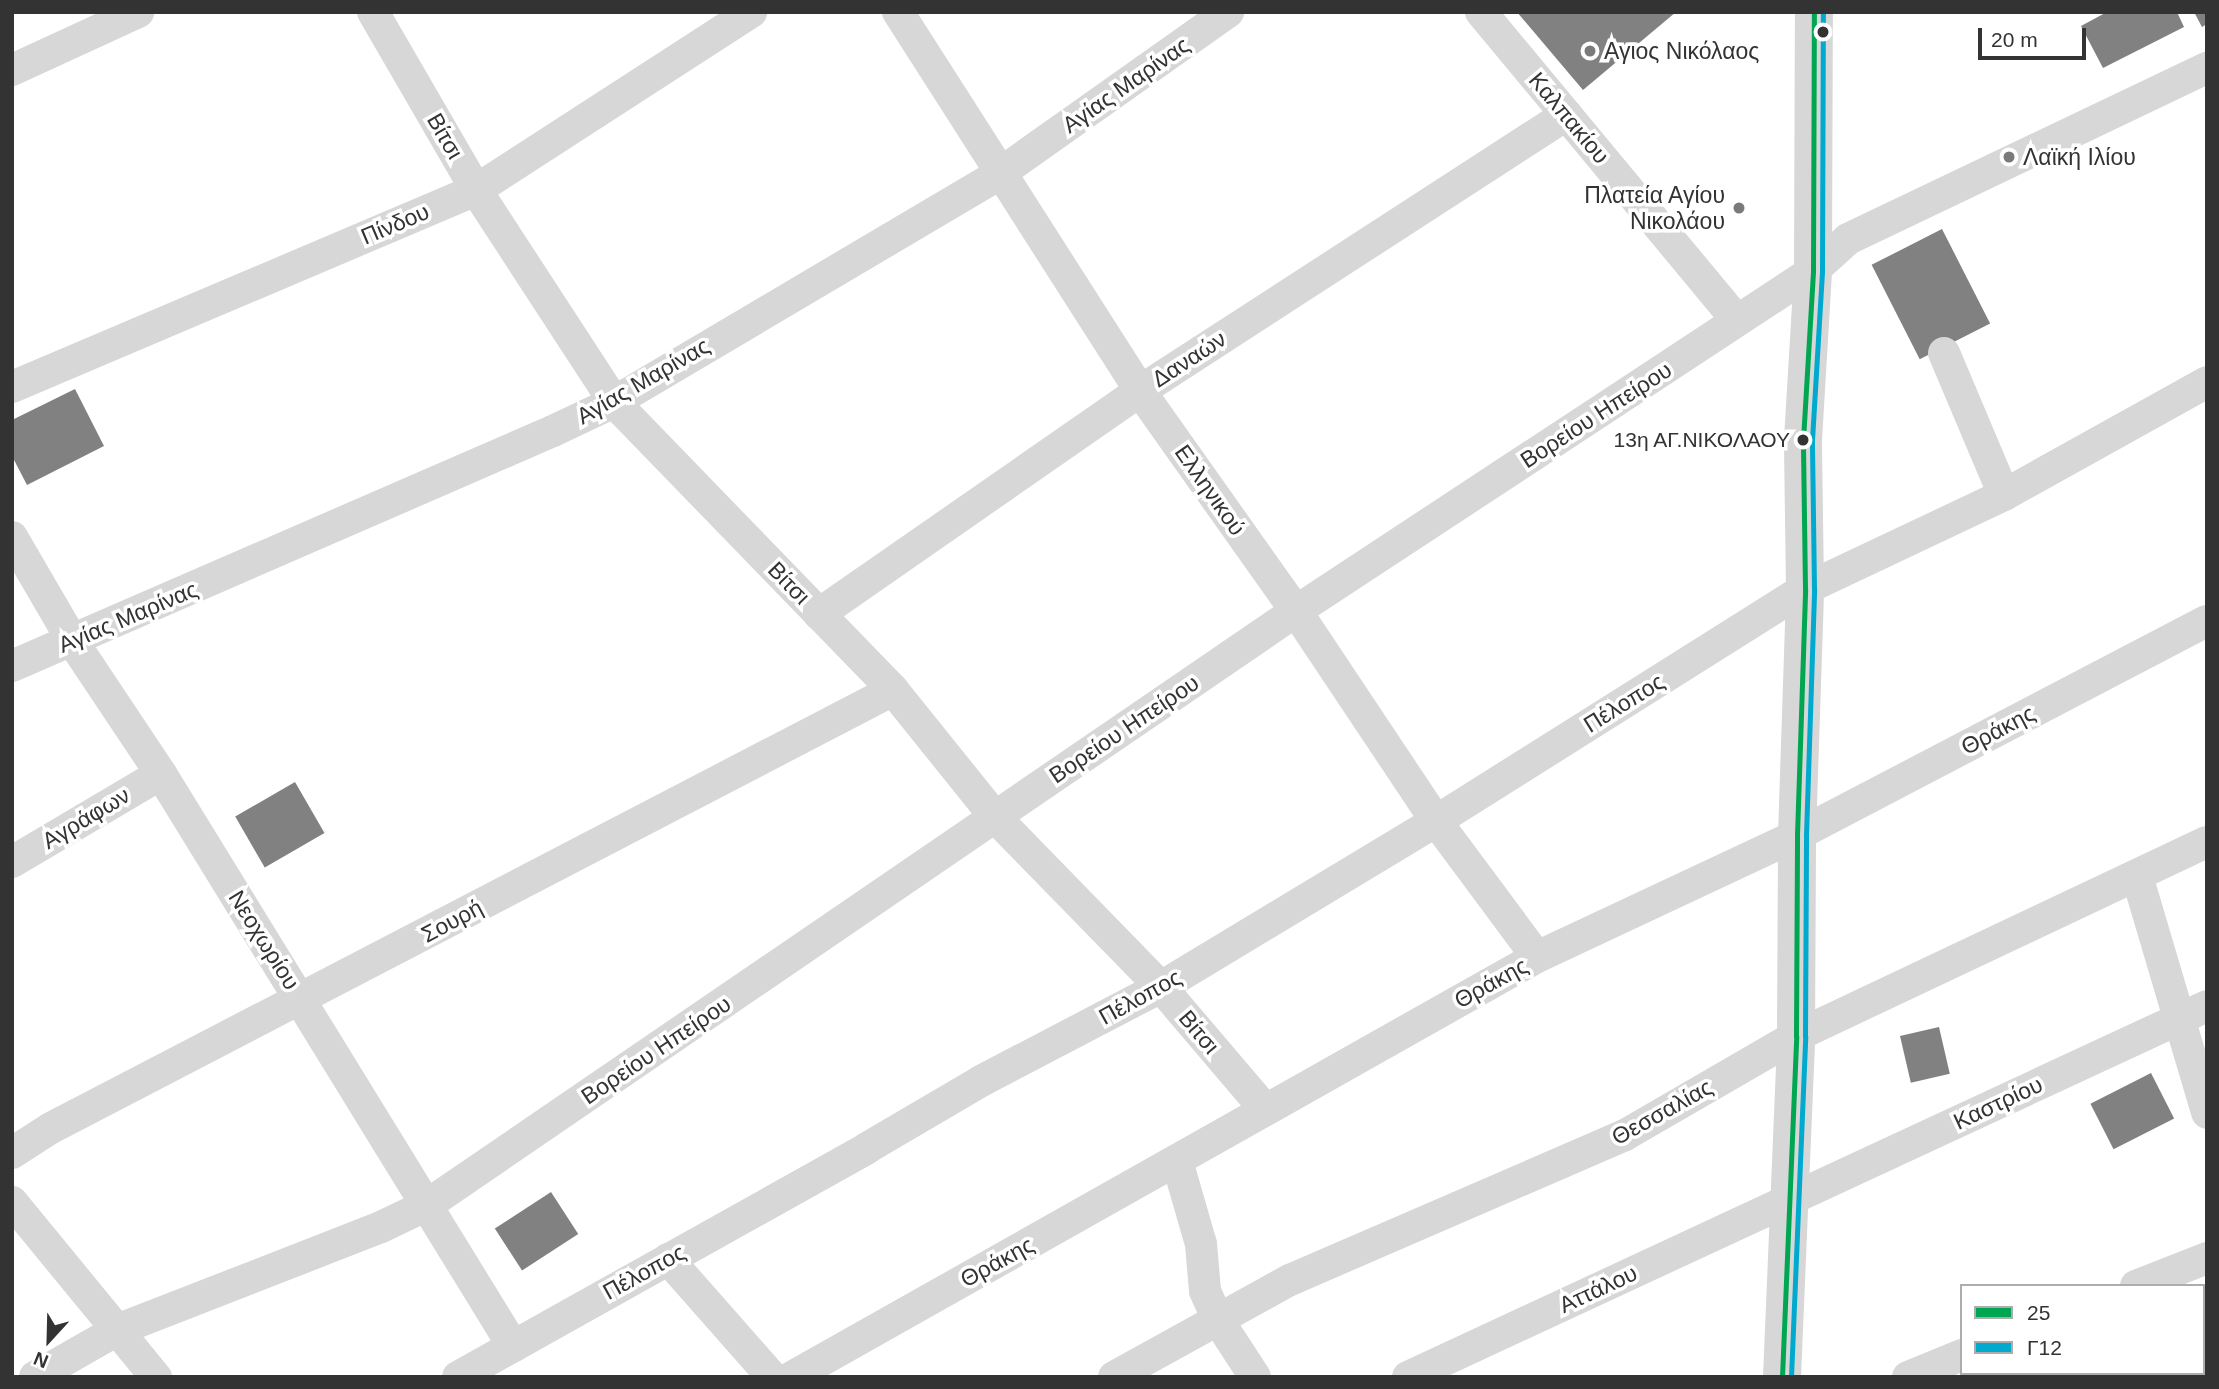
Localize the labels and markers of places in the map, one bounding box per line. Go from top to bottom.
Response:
unlabelled marker [1816,25,1830,39]
place label: Αγιος Νικόλαος [1604,37,1759,65]
marker: Αγιος Νικόλαος [1582,43,1598,59]
place label: Λαϊκή Ιλίου [2023,143,2136,171]
marker: Λαϊκή Ιλίου [2001,149,2017,165]
place label: Πλατεία Αγίου Νικολάου [1583,181,1725,235]
marker: Πλατεία Αγίου Νικολάου [1731,200,1747,216]
place label: 13η ΑΓ.ΝΙΚΟΛΑΟΥ [1612,427,1790,453]
marker: 13η ΑΓ.ΝΙΚΟΛΑΟΥ [1796,433,1810,447]

